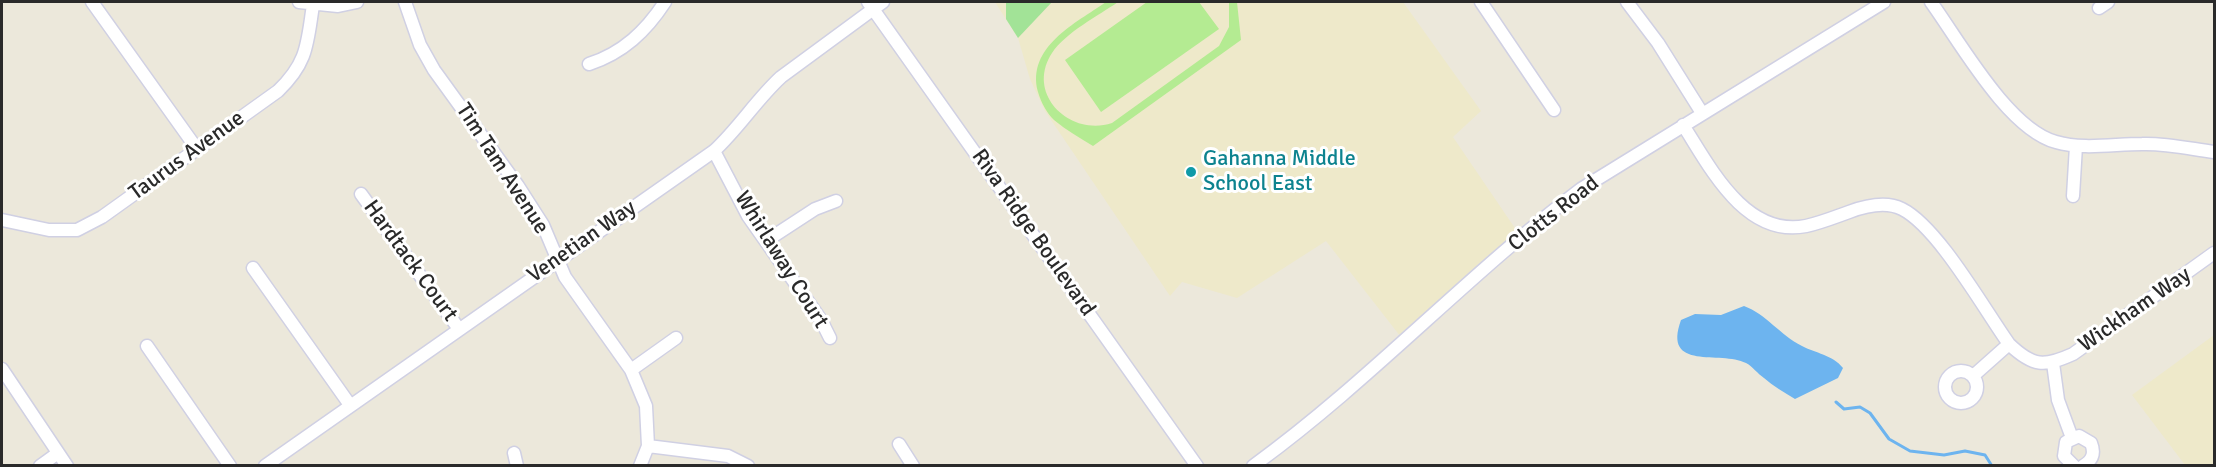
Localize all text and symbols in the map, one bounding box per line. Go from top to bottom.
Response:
street label: Tim Tam Avenue [450,99,554,239]
street label: Taurus Avenue [124,105,250,207]
street label: Riva Ridge Boulevard [965,144,1101,322]
place label: Gahanna Middle School East [1203,146,1356,198]
marker: Gahanna Middle School East [1184,165,1198,179]
street label: Clotts Road [1503,170,1605,258]
street label: Whirlaway Court [728,187,834,333]
street label: Hardtack Court [357,195,463,327]
street label: Venetian Way [523,195,641,289]
street label: Wickham Way [2074,262,2196,358]

